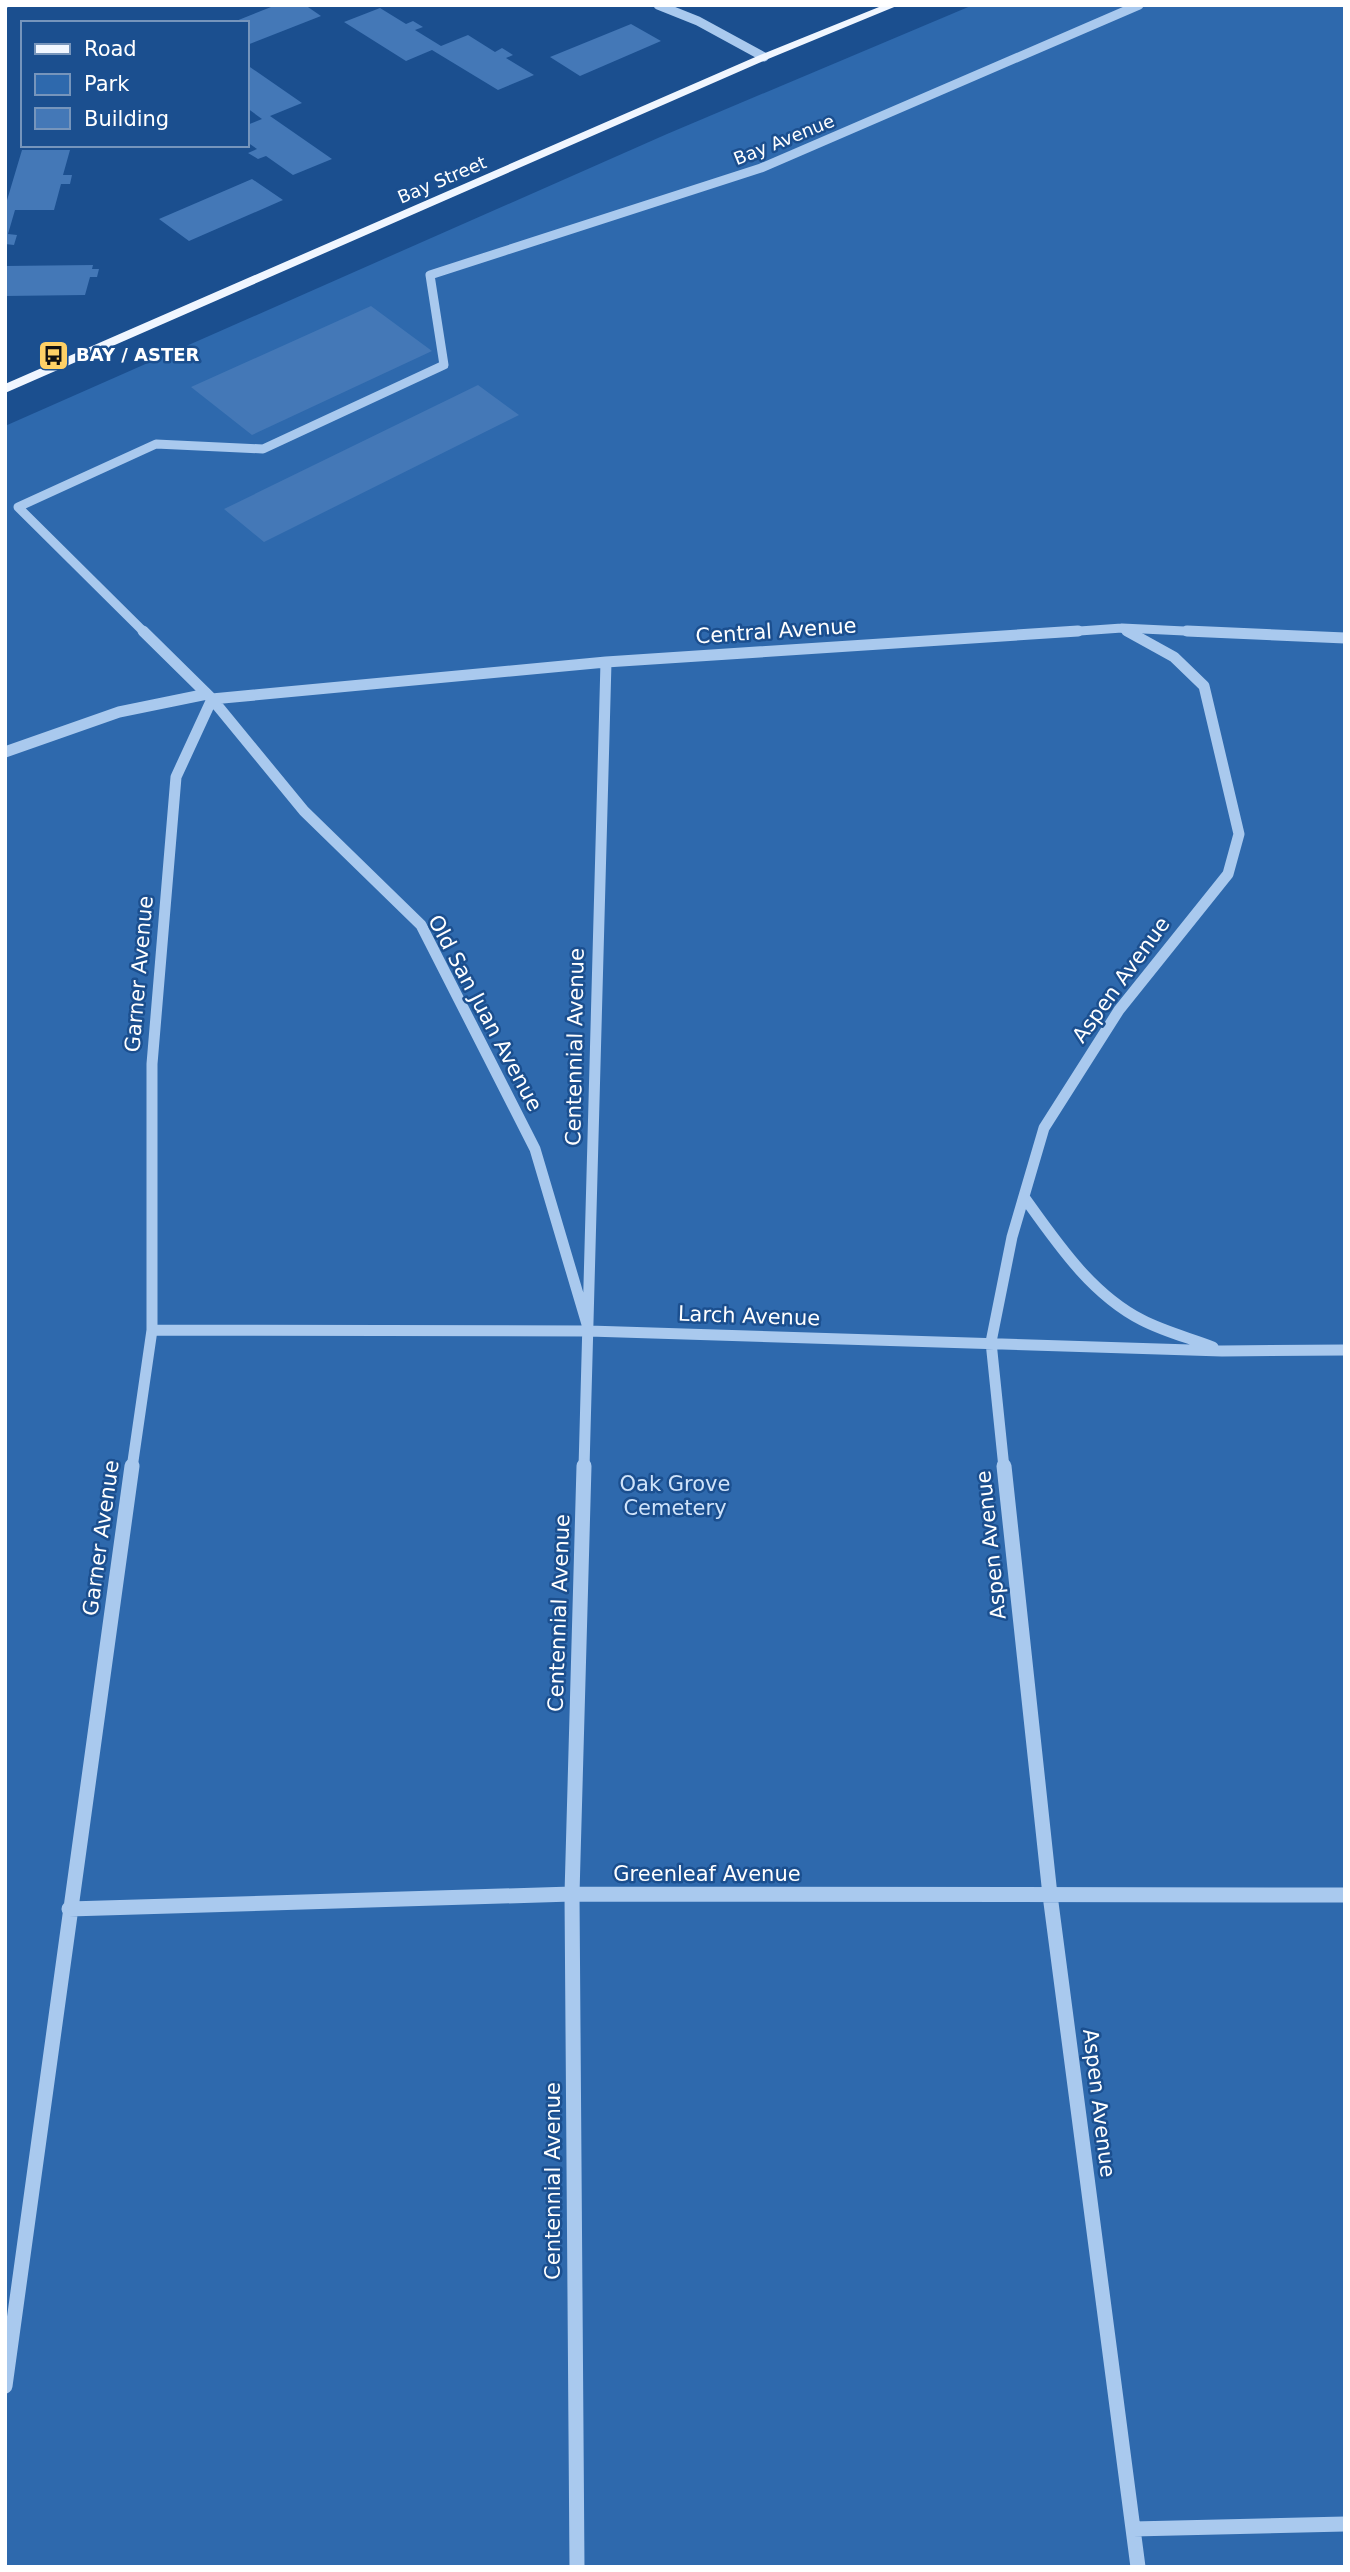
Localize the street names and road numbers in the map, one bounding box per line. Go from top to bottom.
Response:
street label: Bay Avenue [730,110,837,169]
street label: Bay Street [394,151,489,208]
street label: Central Avenue [695,613,857,649]
street label: Garner Avenue [120,895,158,1053]
street label: Old San Juan Avenue [423,911,547,1115]
street label: Aspen Avenue [1067,912,1175,1048]
street label: Centennial Avenue [561,948,589,1146]
street label: Larch Avenue [677,1302,821,1330]
street label: Garner Avenue [78,1459,124,1617]
street label: Aspen Avenue [971,1469,1011,1621]
street label: Centennial Avenue [544,1514,574,1712]
street label: Greenleaf Avenue [613,1862,801,1886]
street label: Aspen Avenue [1078,2027,1120,2179]
street label: Centennial Avenue [541,2082,565,2280]

